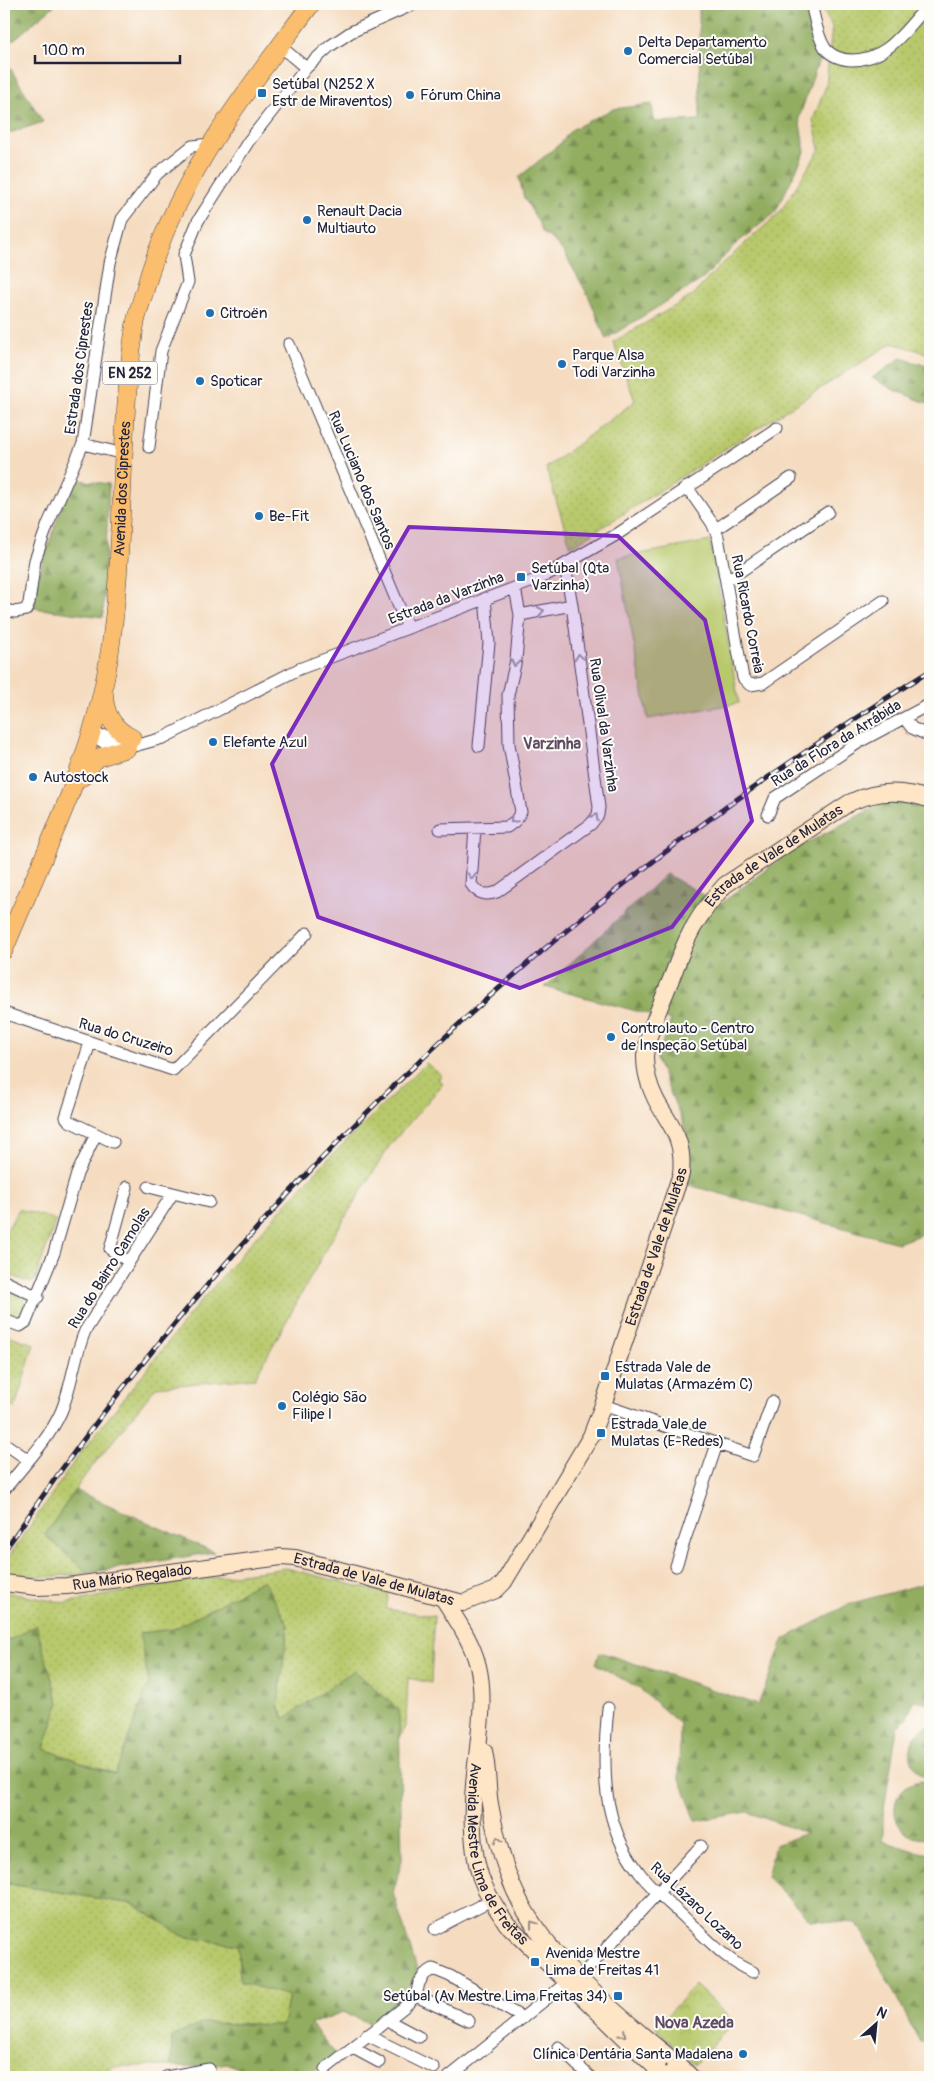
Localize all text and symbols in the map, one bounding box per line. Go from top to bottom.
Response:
scale bar [35,32,180,64]
place label: Delta Departamento Comercial Setúbal [638,33,767,69]
text: 100 m [42,41,85,60]
marker: Delta Departamento Comercial Setúbal [622,45,634,57]
place label: Setúbal (N252 X Estr de Miraventos) [272,75,393,111]
place label: Fórum China [420,86,501,105]
marker: Setúbal (N252 X Estr de Miraventos) [256,87,268,99]
marker: Fórum China [404,89,416,101]
place label: Renault Dacia Multiauto [317,202,402,238]
marker: Renault Dacia Multiauto [301,214,313,226]
street label: Estrada dos Ciprestes [61,300,98,436]
place label: Citroën [220,304,268,323]
marker: Citroën [204,307,216,319]
place label: Parque Alsa Todi Varzinha [572,346,655,382]
marker: Parque Alsa Todi Varzinha [556,358,568,370]
road number: EN 252 [102,362,158,384]
place label: Spoticar [210,372,263,391]
marker: Spoticar [194,375,206,387]
street label: Rua Luciano dos Santos [324,408,399,553]
street label: Avenida dos Ciprestes [110,420,135,557]
place label: Be-Fit [269,507,310,526]
marker: Be-Fit [253,510,265,522]
street label: Rua Ricardo Correia [727,553,768,675]
place label: Setúbal (Qta Varzinha) [531,559,609,595]
street label: Estrada da Varzinha [386,568,507,629]
marker: Setúbal (Qta Varzinha) [515,571,527,583]
one-way arrow [537,606,546,616]
one-way arrow [574,653,585,661]
street label: Rua Olival da Varzinha [585,657,622,793]
one-way arrow [510,659,521,667]
street label: Rua da Flora da Arrábida [768,696,905,791]
place label: Elefante Azul [223,733,307,752]
district label: Varzinha [523,734,581,754]
marker: Elefante Azul [207,736,219,748]
place label: Autostock [43,768,109,787]
marker: Autostock [27,771,39,783]
street label: Estrada de Vale de Mulatas [701,801,847,911]
one-way arrow [589,813,599,822]
one-way arrow [510,814,519,823]
one-way arrow [467,872,477,880]
street label: Rua do Cruzeiro [76,1014,175,1061]
place label: Controlauto - Centro de Inspeção Setúbal [621,1019,754,1055]
marker: Controlauto - Centro de Inspeção Setúbal [605,1031,617,1043]
street label: Estrada de Vale de Mulatas [621,1167,692,1328]
street label: Rua do Bairro Camolas [64,1204,155,1332]
place label: Estrada Vale de Mulatas (Armazém C) [615,1358,753,1394]
marker: Estrada Vale de Mulatas (Armazém C) [599,1370,611,1382]
place label: Colégio São Filipe I [292,1388,367,1424]
marker: Colégio São Filipe I [276,1400,288,1412]
place label: Estrada Vale de Mulatas (E-Redes) [611,1415,724,1451]
marker: Estrada Vale de Mulatas (E-Redes) [595,1427,607,1439]
street label: Estrada de Vale de Mulatas [292,1549,456,1610]
street label: Rua Mário Regalado [71,1560,193,1595]
street label: Avenida Mestre Lima de Freitas [463,1762,532,1949]
one-way arrow [494,1837,504,1845]
street label: Rua Lázaro Lozano [646,1858,747,1954]
one-way arrow [530,1920,539,1930]
place label: Avenida Mestre Lima de Freitas 41 [545,1944,659,1980]
marker: Avenida Mestre Lima de Freitas 41 [529,1956,541,1968]
place label: Setúbal (Av Mestre Lima Freitas 34) [383,1987,608,2006]
marker: Setúbal (Av Mestre Lima Freitas 34) [612,1990,624,2002]
north arrow [852,1998,902,2048]
text: N [874,2003,890,2023]
district label: Nova Azeda [654,2013,734,2033]
one-way arrow [617,2028,626,2037]
place label: Clínica Dentária Santa Madalena [533,2045,733,2064]
marker: Clínica Dentária Santa Madalena [737,2048,749,2060]

